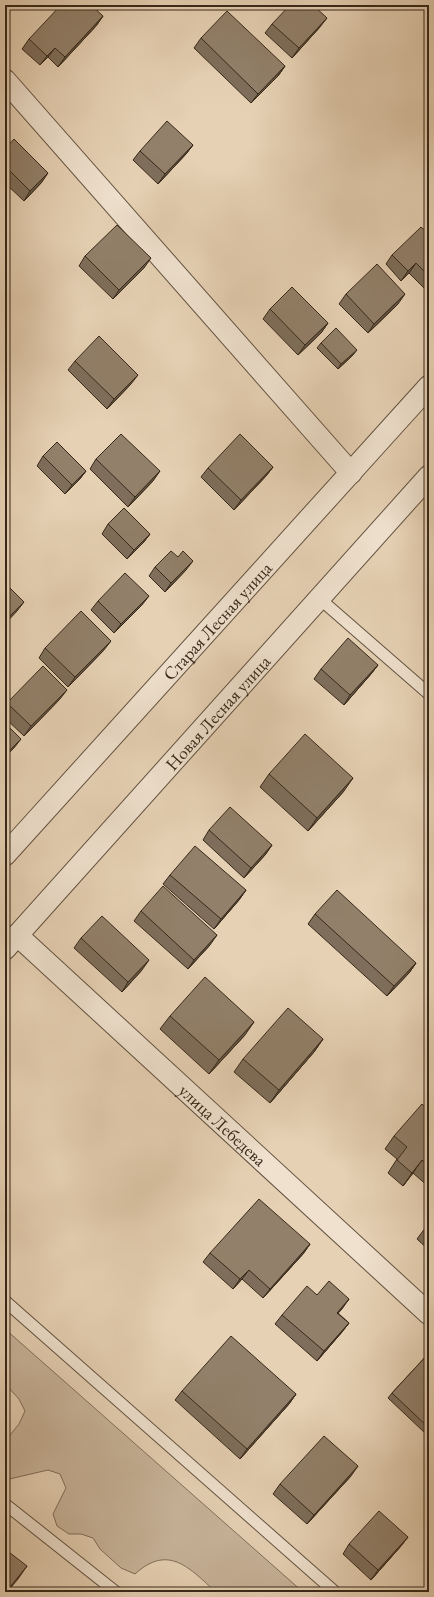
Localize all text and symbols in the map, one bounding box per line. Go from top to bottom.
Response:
street label: Старая Лесная улица [157,556,277,685]
street label: Новая Лесная улица [160,649,275,775]
street label: улица Лебедева [174,1078,272,1171]

